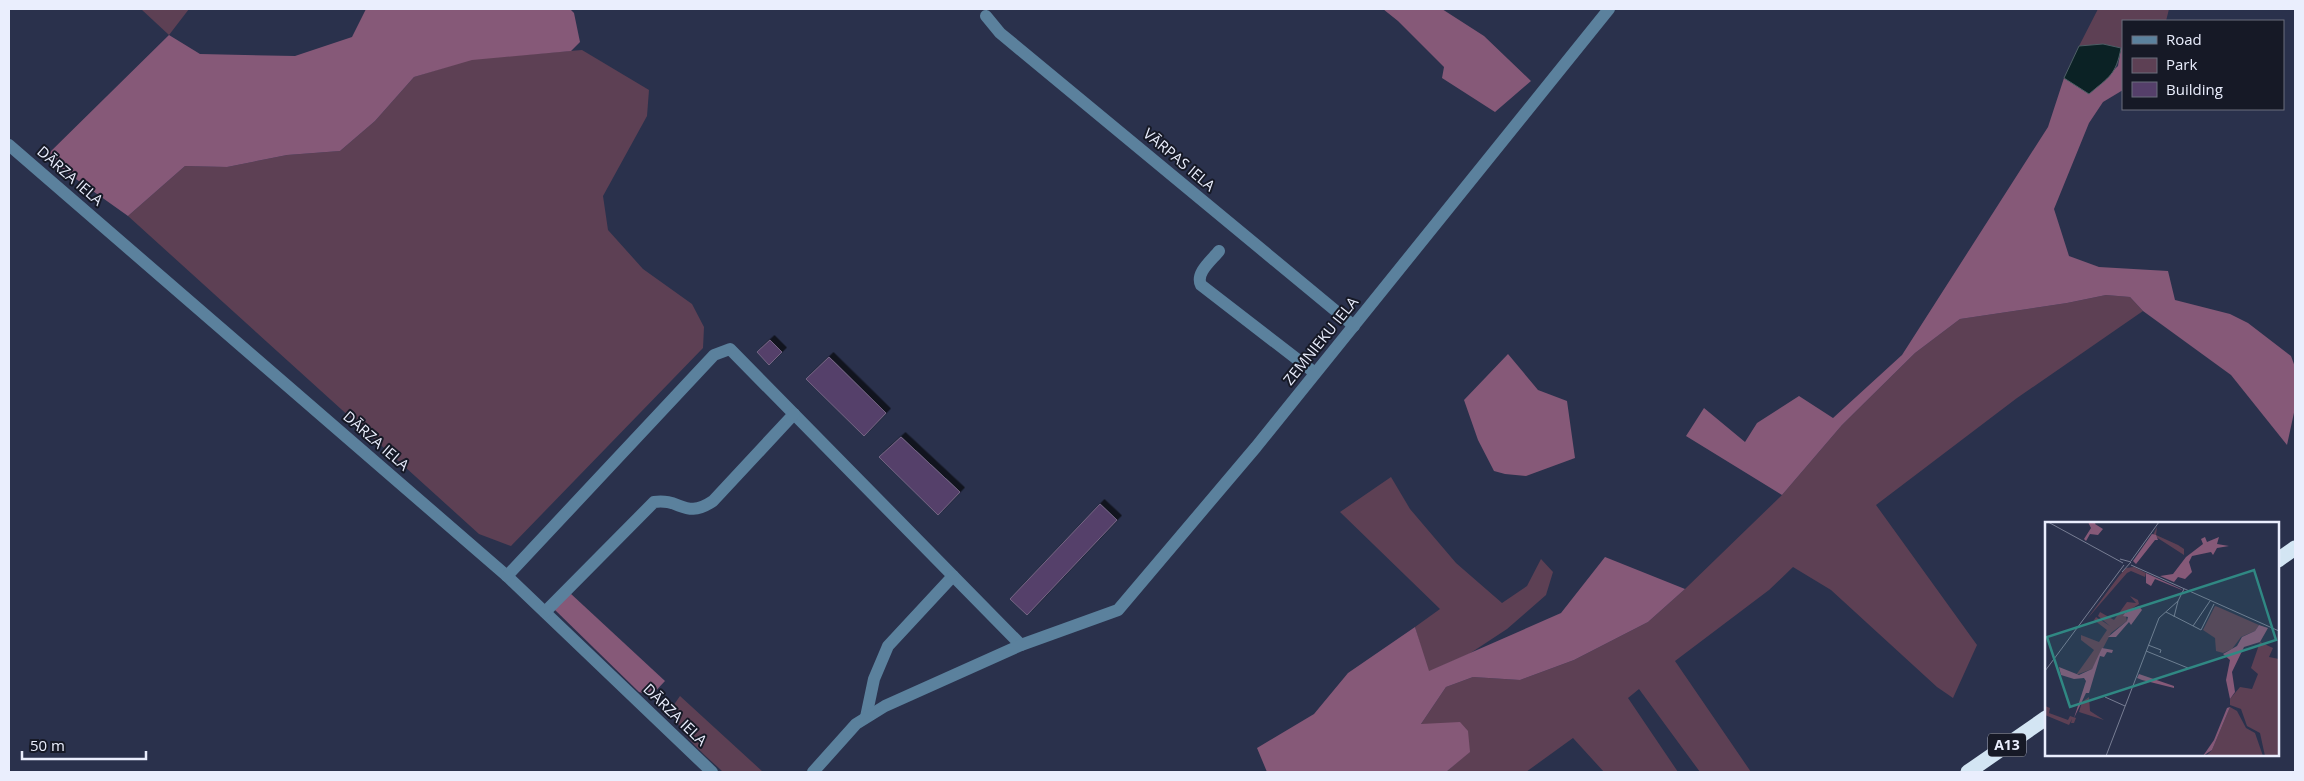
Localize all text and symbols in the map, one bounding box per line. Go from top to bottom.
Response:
legend [2122,20,2284,110]
text: Road [2166,29,2202,49]
text: Park [2166,54,2197,74]
text: Building [2166,79,2223,99]
street label: VĀRPAS IELA [1139,123,1220,196]
street label: DĀRZA IELA [33,141,108,210]
street label: ZEMNIEKU IELA [1278,292,1362,389]
street label: DĀRZA IELA [339,406,414,475]
inset map [2045,522,2279,756]
street label: DĀRZA IELA [639,679,712,750]
scale bar [22,728,146,760]
road number: A13 [1988,734,2026,756]
text: 50 m [30,735,65,755]

